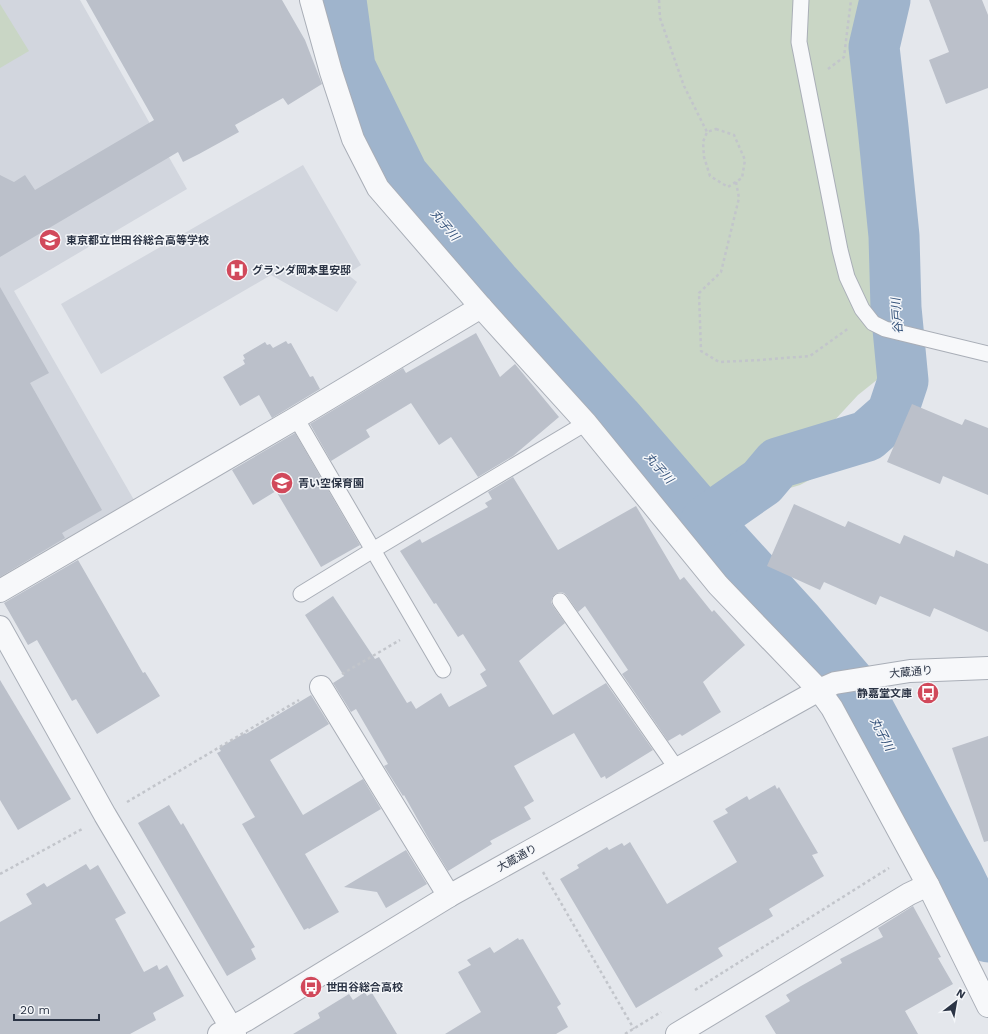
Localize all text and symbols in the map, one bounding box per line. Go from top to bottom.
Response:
water label: 丸子川 [428,207,463,245]
school or university icon: 東京都立世田谷総合高等学校 [37,227,63,253]
place label: 東京都立世田谷総合高等学校 [66,234,209,247]
hospital icon: グランダ岡本里安邸 [224,257,250,283]
place label: グランダ岡本里安邸 [252,264,351,277]
water label: 谷戸川 [889,296,905,334]
water label: 丸子川 [642,450,678,488]
school or university icon: 青い空保育園 [269,470,295,496]
place label: 青い空保育園 [298,477,364,490]
street label: 大蔵通り [889,664,933,680]
bus stop icon: 静嘉堂文庫 [915,680,941,706]
place label: 静嘉堂文庫 [857,687,912,700]
water label: 丸子川 [867,715,898,755]
street label: 大蔵通り [495,842,539,874]
bus stop icon: 世田谷総合高校 [298,974,324,1000]
place label: 世田谷総合高校 [326,981,403,994]
north arrow [936,982,976,1022]
text: N [954,986,968,1002]
scale bar [14,996,99,1022]
text: 20 m [20,1003,50,1017]

